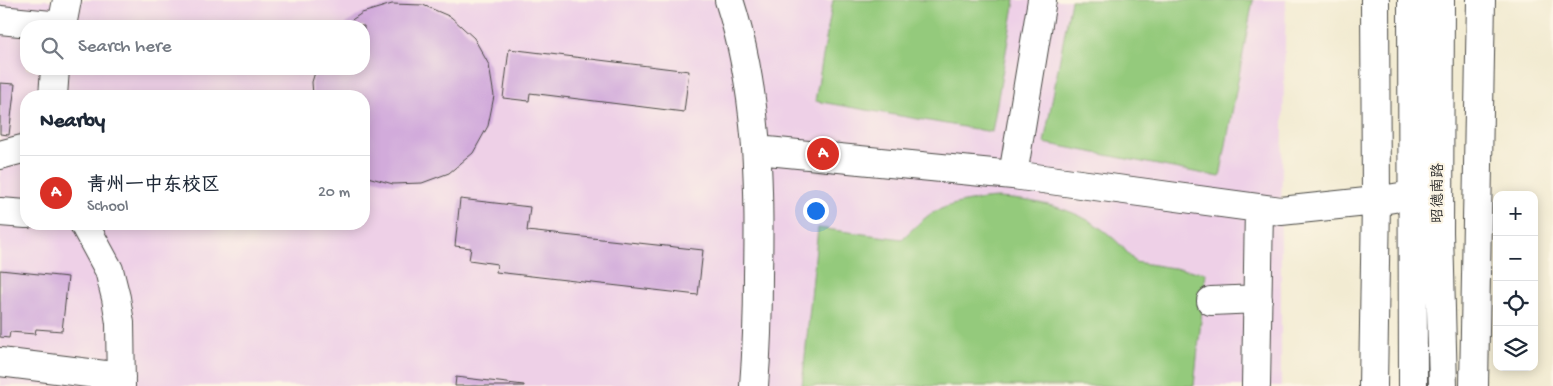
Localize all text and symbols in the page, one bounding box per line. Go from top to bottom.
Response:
search box [20,20,370,75]
icon: search [38,34,66,62]
text: Search here [78,36,172,59]
text: Nearby [40,110,105,135]
pin: A [807,135,839,173]
street label: 昭德南路 [1429,163,1448,223]
text: 青州一中东校区 [87,175,220,198]
text: A [51,184,61,203]
text: 20 m [318,184,350,203]
map controls [1493,191,1538,371]
button: + [1493,191,1538,236]
text: School [87,198,129,217]
your location [803,198,829,224]
button: − [1493,236,1538,281]
button: locate [1493,281,1538,326]
button: layers [1493,326,1538,371]

